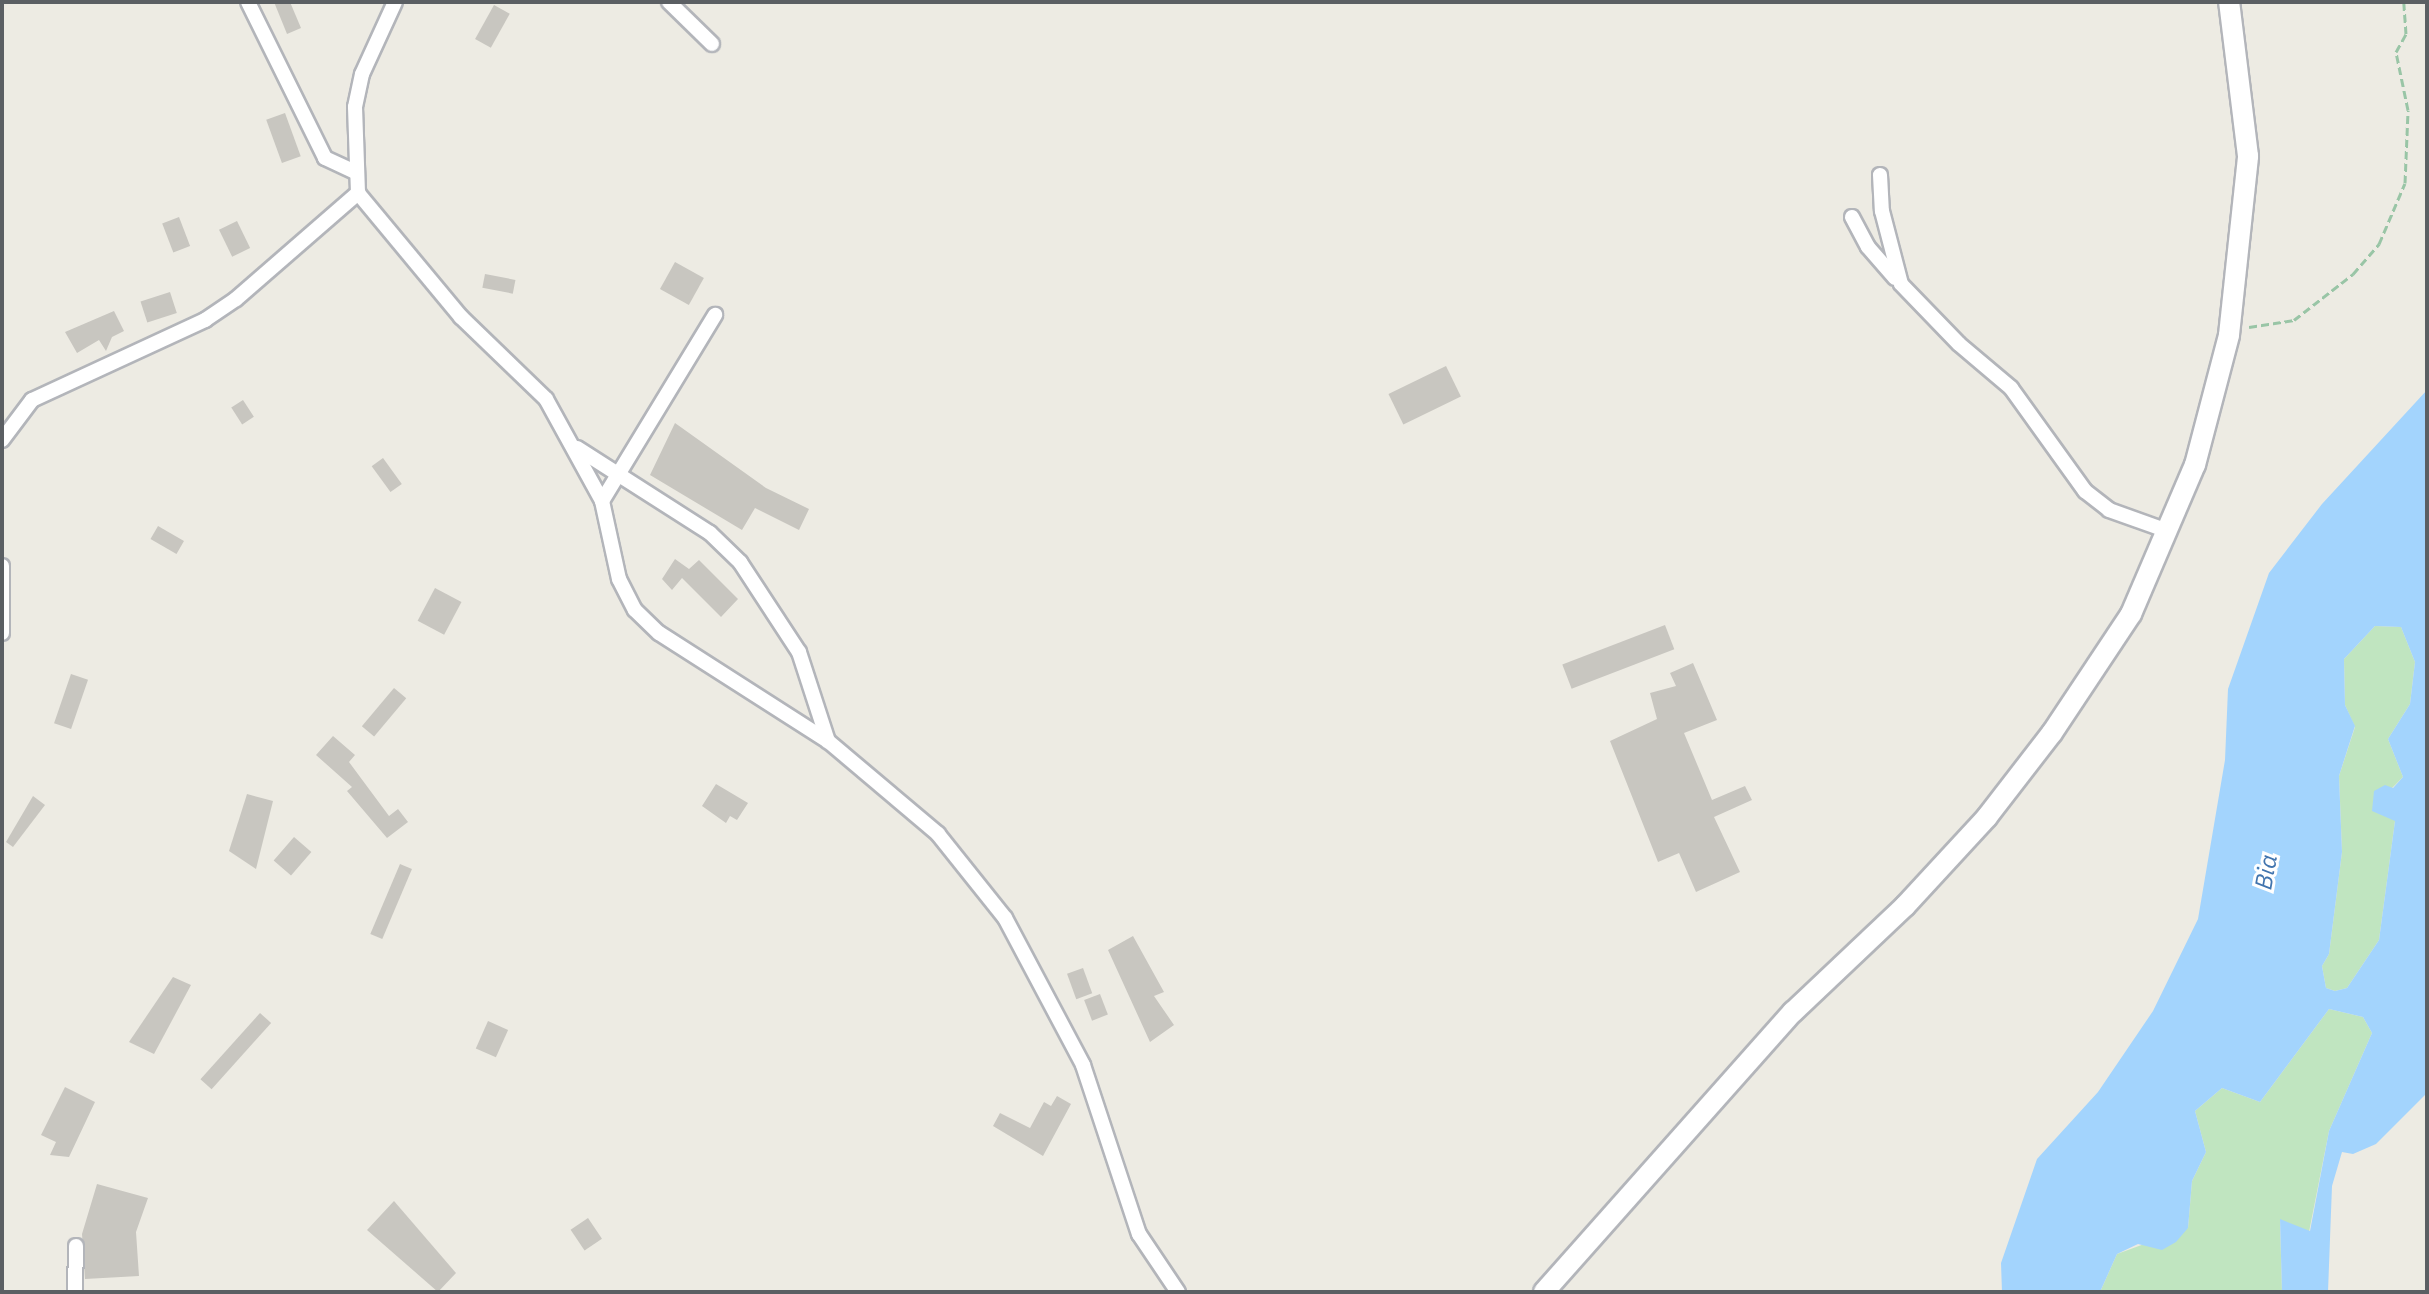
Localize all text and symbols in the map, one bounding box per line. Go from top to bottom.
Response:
water label: Bia [2249,852,2283,892]

